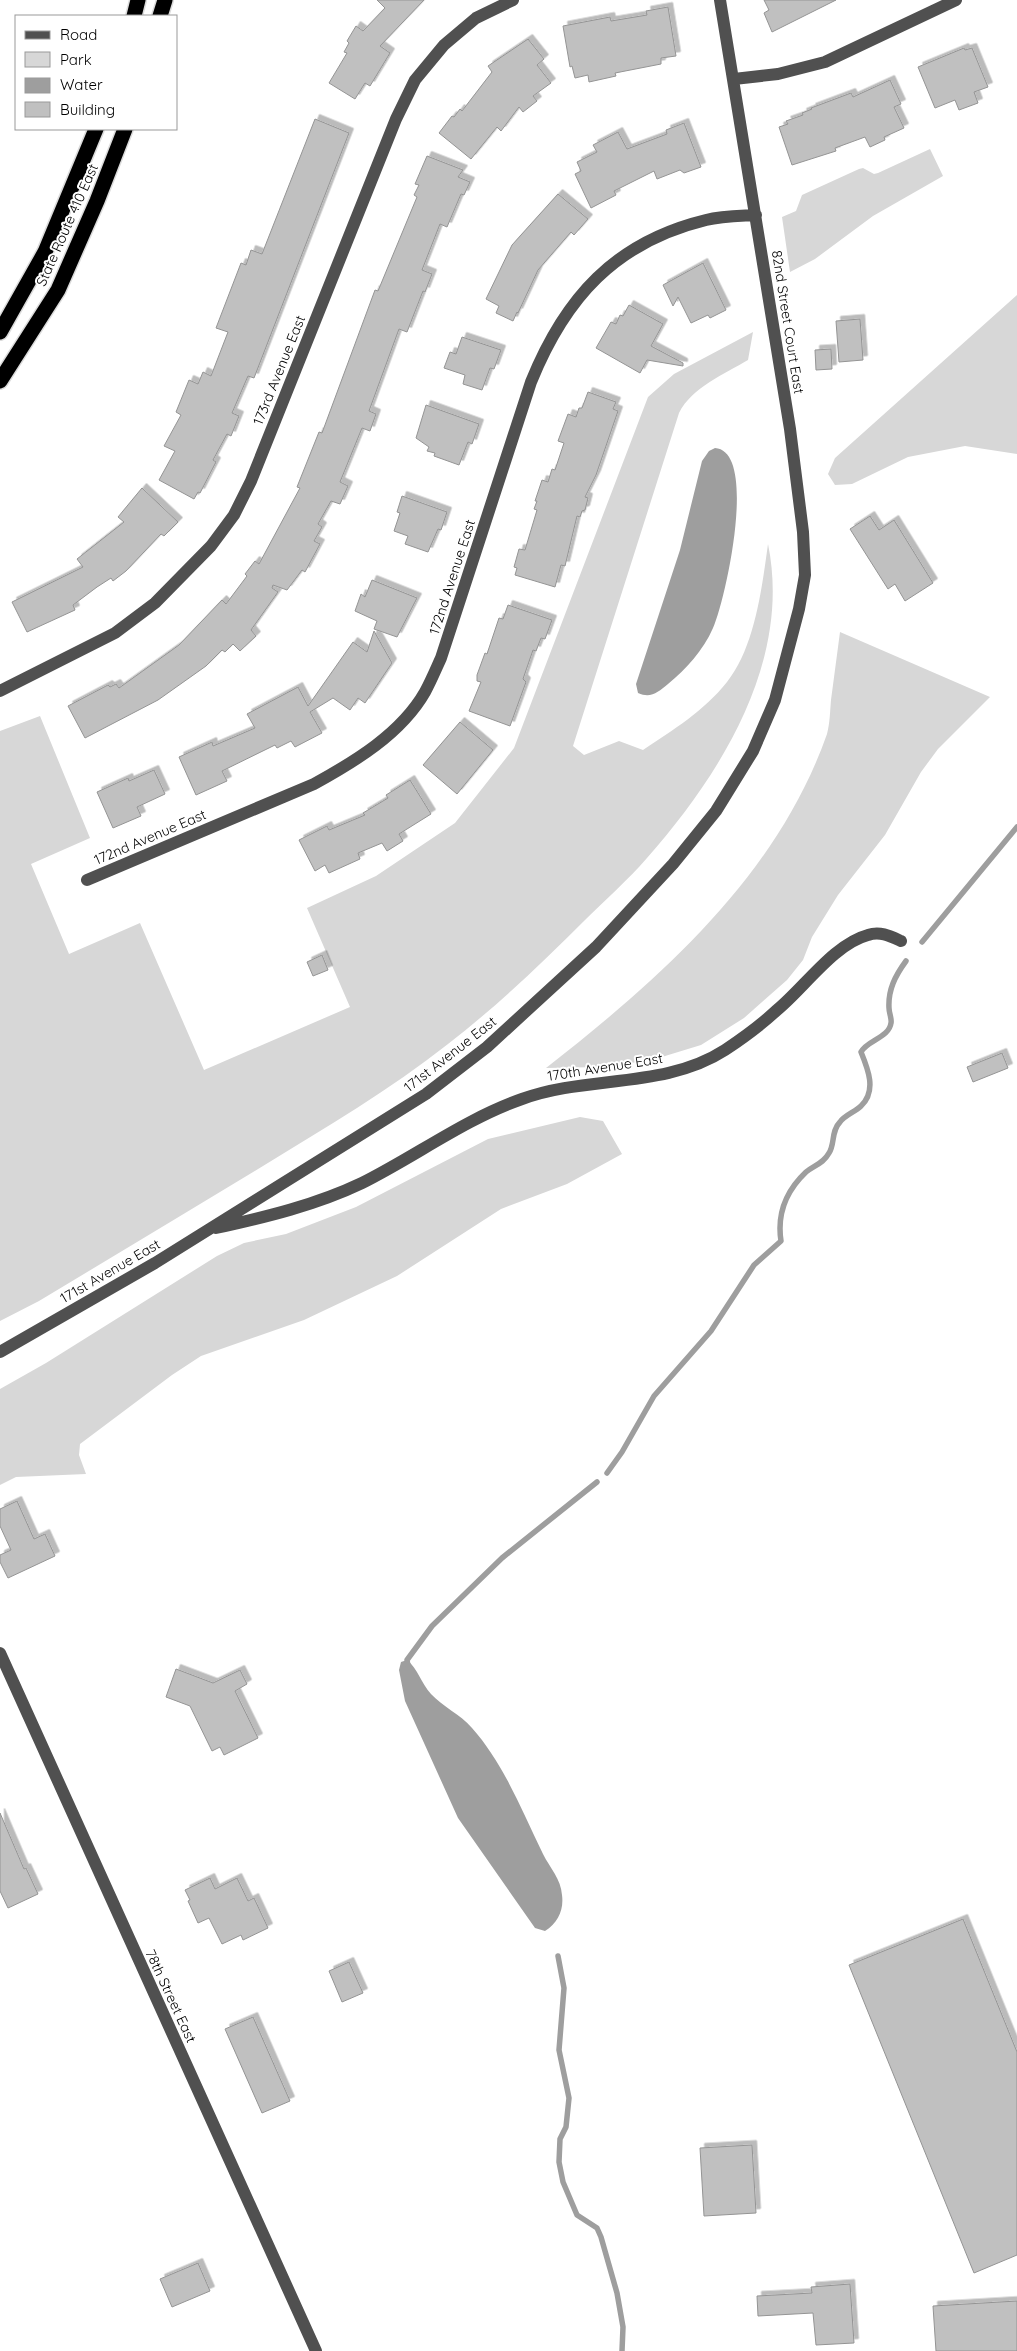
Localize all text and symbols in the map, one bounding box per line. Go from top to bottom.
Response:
legend [15,15,178,130]
text: Road [60,25,97,44]
text: Park [60,50,92,69]
text: Water [60,75,103,94]
text: Building [60,100,115,119]
street label: State Route 410 East [32,161,102,289]
street label: 82nd Street Court East [768,249,808,395]
street label: 173rd Avenue East [249,312,309,427]
street label: 172nd Avenue East [425,517,479,637]
street label: 172nd Avenue East [91,805,209,869]
street label: 171st Avenue East [400,1012,500,1096]
street label: 170th Avenue East [546,1049,664,1085]
street label: 171st Avenue East [57,1235,164,1307]
street label: 78th Street East [141,1946,201,2046]

